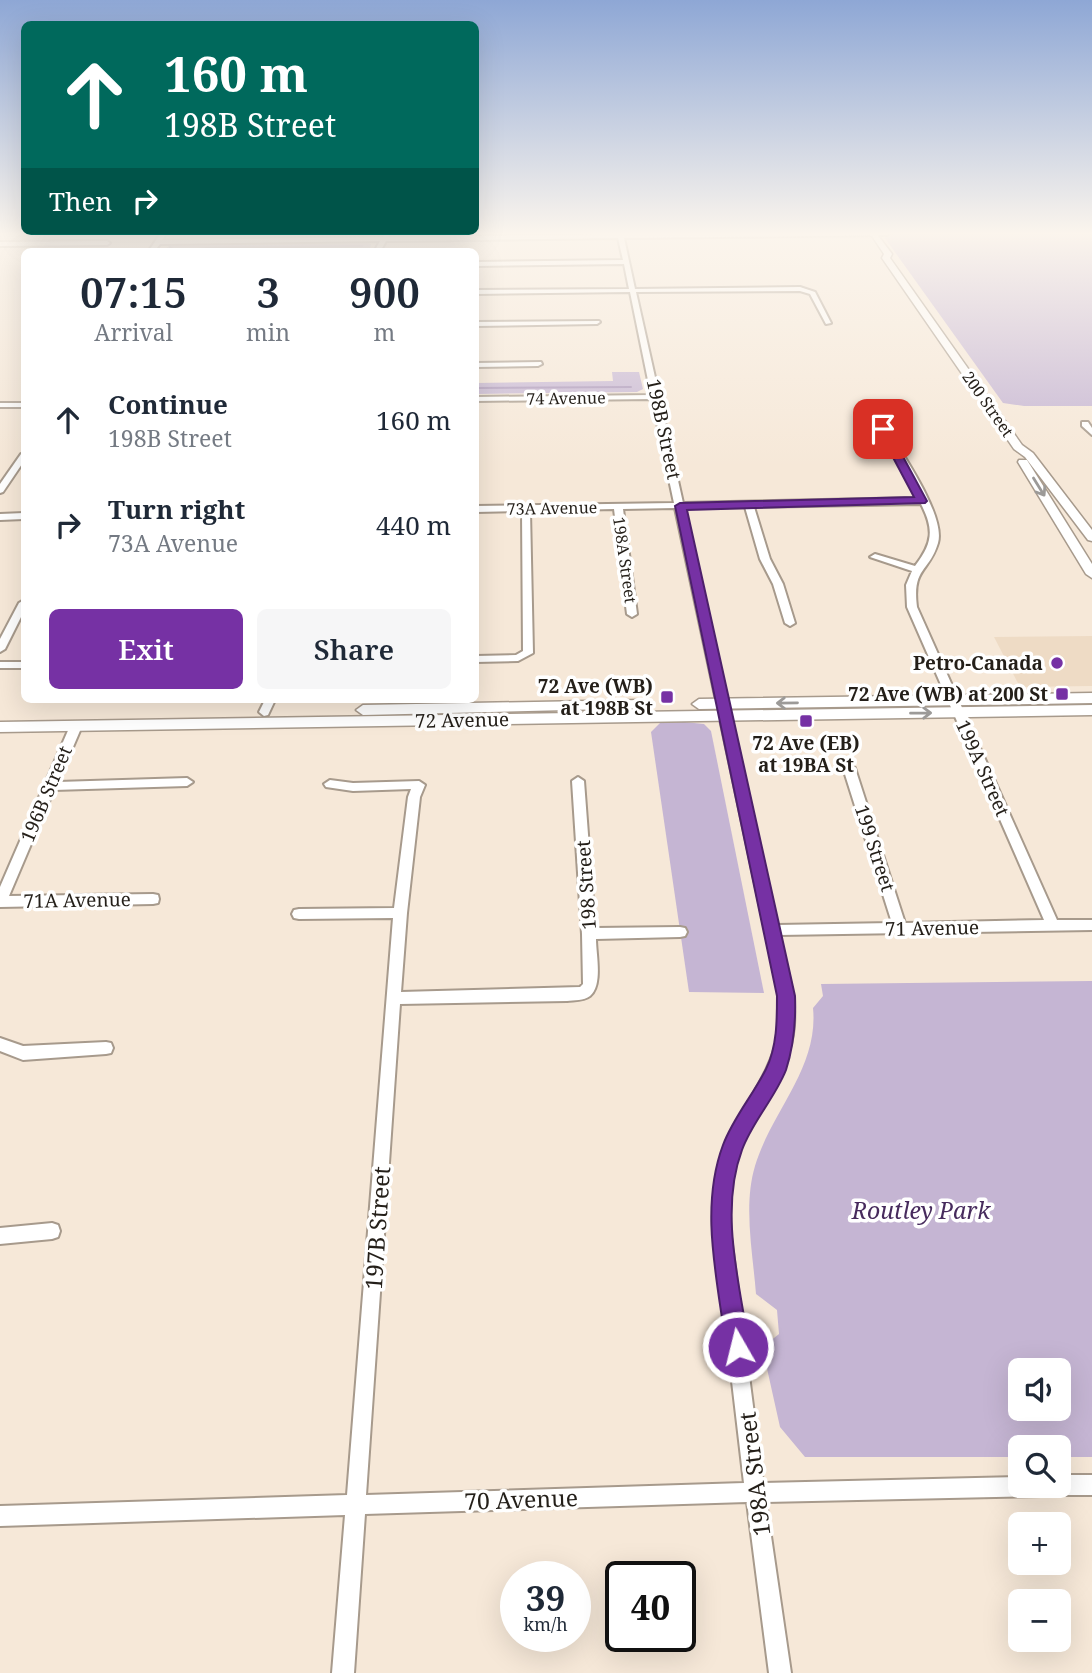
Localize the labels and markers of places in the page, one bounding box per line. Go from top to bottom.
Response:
pin [853,399,913,459]
place label: Petro-Canada [913,650,1043,676]
marker: Petro-Canada [1049,655,1065,671]
place label: 72 Ave (WB) at 198B St [538,673,653,721]
place label: 72 Ave (WB) at 200 St [848,681,1048,707]
marker: 72 Ave (WB) at 200 St [1054,686,1070,702]
marker: 72 Ave (WB) at 198B St [659,689,675,705]
marker: 72 Ave (EB) at 19BA St [798,713,814,729]
place label: 72 Ave (EB) at 19BA St [752,730,860,778]

